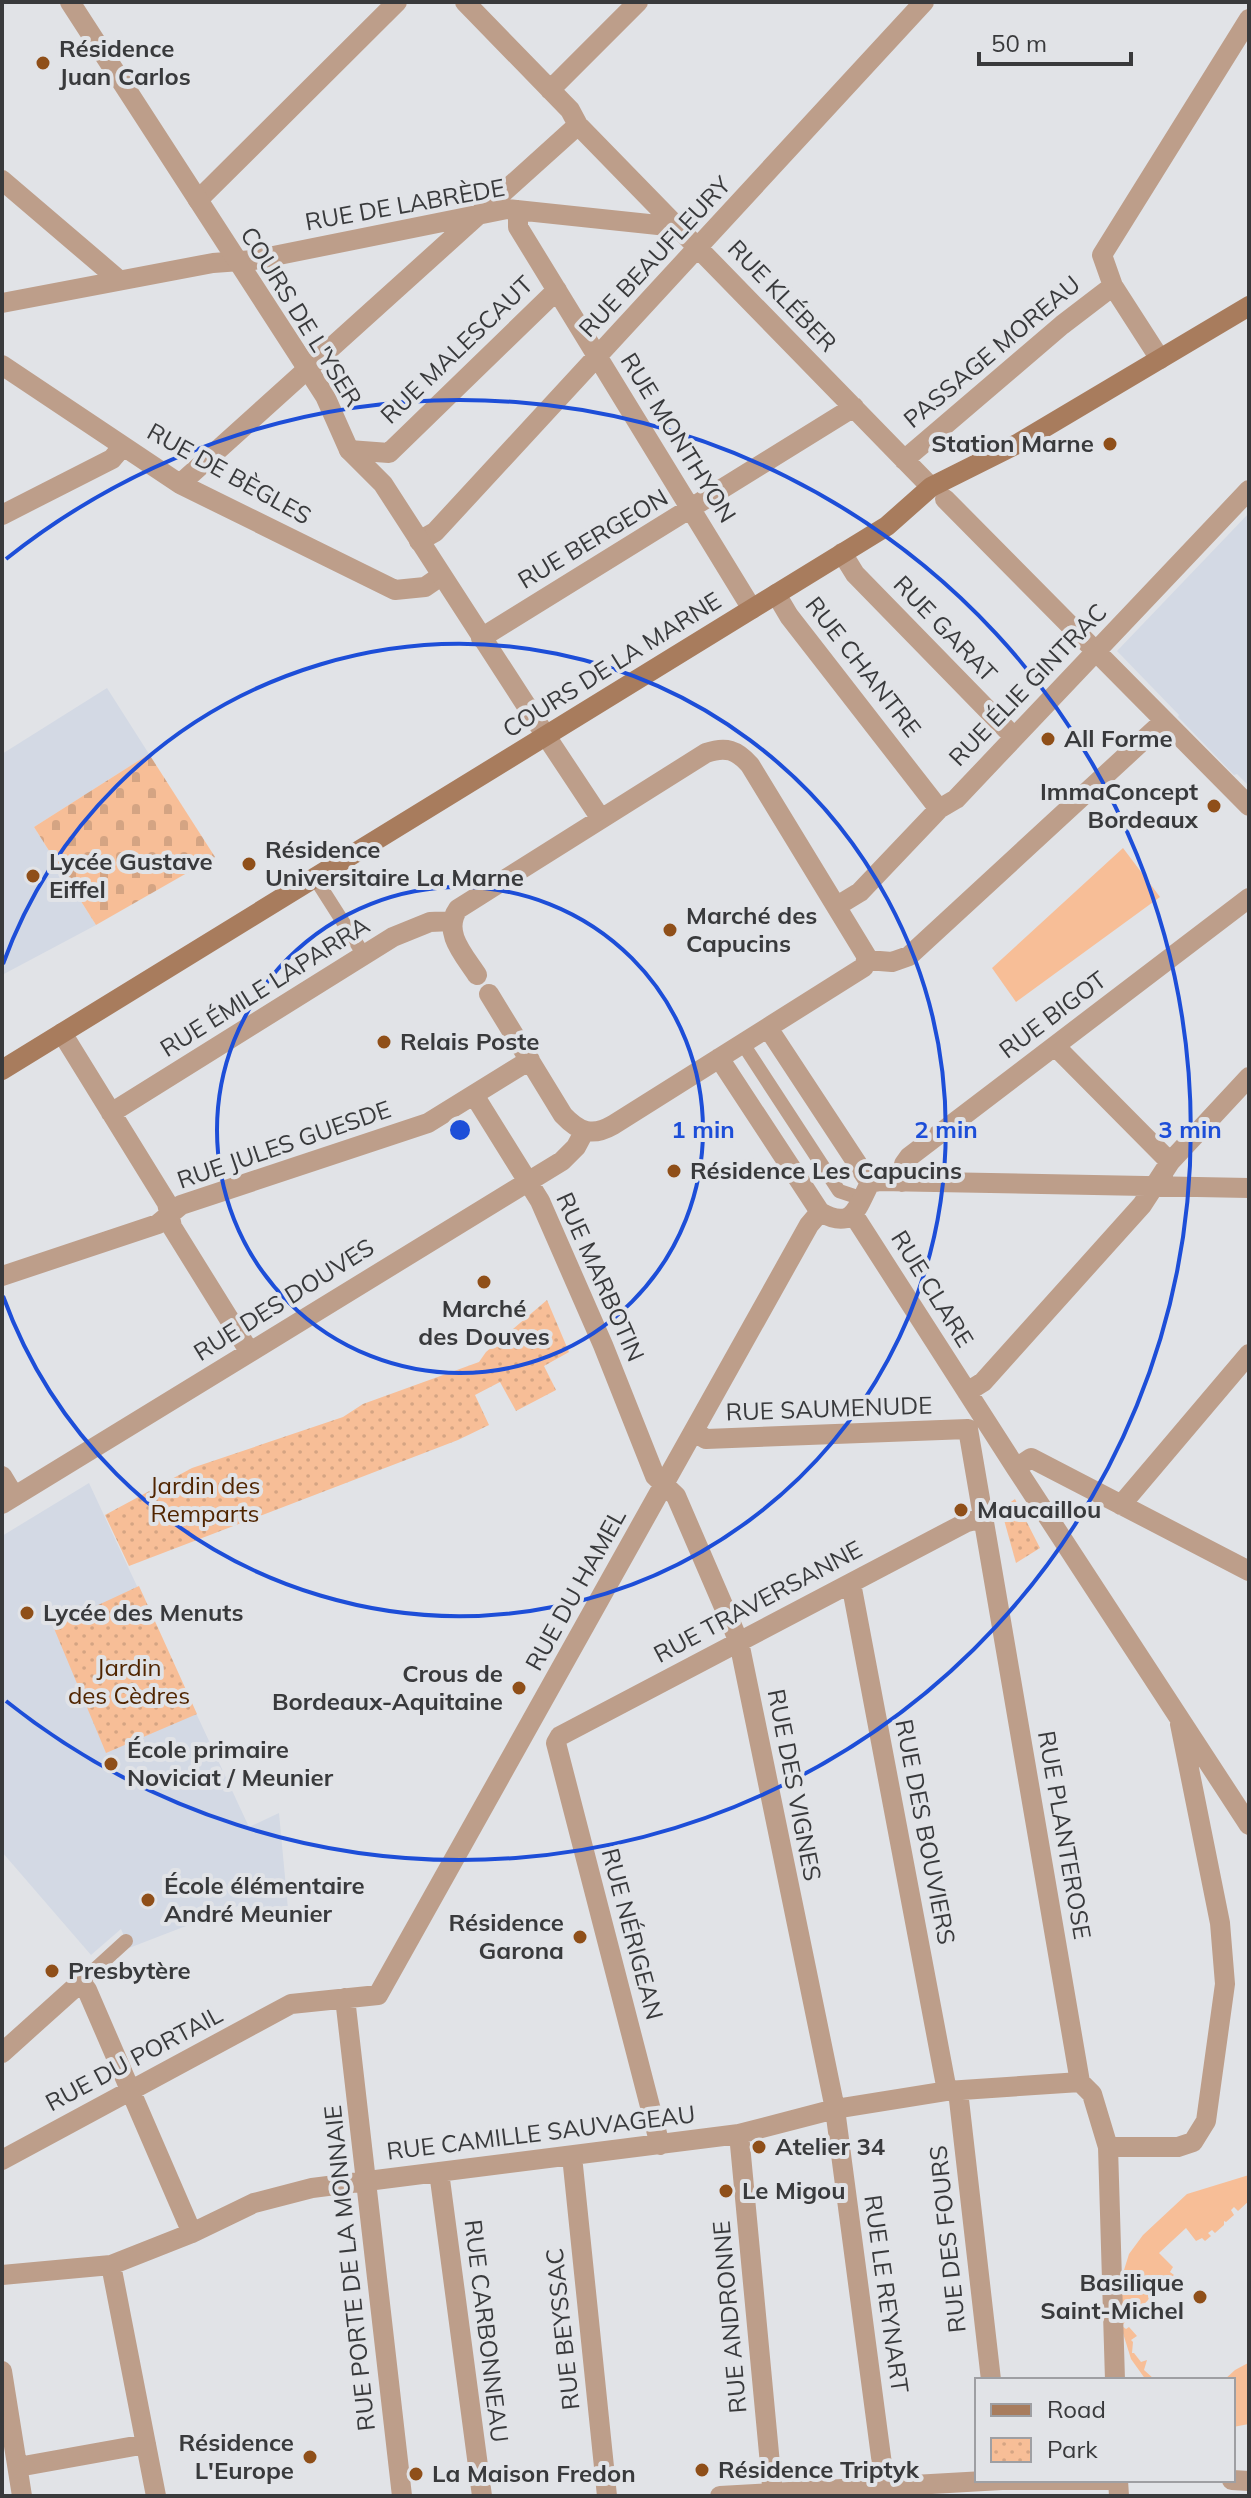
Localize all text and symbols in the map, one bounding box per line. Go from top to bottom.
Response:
scale bar [979,16,1131,66]
text: 50 m [991,28,1047,58]
place label: Résidence Juan Carlos [59,33,191,91]
marker: Résidence Juan Carlos [34,54,52,72]
street label: RUE BEAUFLEURY [572,169,737,343]
street label: RUE DE LABRÈDE [303,172,507,236]
street label: COURS DE L'YSER [235,221,369,412]
street label: RUE KLÉBER [722,233,844,358]
street label: RUE MALESCAUT [374,269,539,430]
street label: PASSAGE MOREAU [897,269,1086,434]
street label: RUE MONTHYON [615,347,743,528]
street label: RUE DE BÈGLES [142,416,317,531]
place label: Station Marne [931,428,1094,458]
marker: Station Marne [1101,435,1119,453]
street label: RUE BERGEON [512,482,673,595]
street label: RUE GARAT [888,569,1004,688]
street label: COURS DE LA MARNE [497,585,726,743]
street label: RUE CHANTRE [800,590,928,743]
street label: RUE ÉLIE GINTRAC [942,597,1113,772]
place label: All Forme [1064,723,1173,753]
marker: All Forme [1039,730,1057,748]
place label: ImmaConcept Bordeaux [1040,776,1199,834]
marker: ImmaConcept Bordeaux [1205,797,1223,815]
place label: Résidence Universitaire La Marne [265,834,524,892]
place label: Lycée Gustave Eiffel [49,846,213,904]
marker: Résidence Universitaire La Marne [240,855,258,873]
marker: Lycée Gustave Eiffel [24,867,42,885]
place label: Marché des Capucins [686,900,817,958]
street label: RUE ÉMILE LAPARRA [154,909,375,1063]
marker: Marché des Capucins [661,921,679,939]
street label: RUE BIGOT [993,964,1112,1064]
place label: Relais Poste [400,1026,539,1056]
marker: Relais Poste [375,1033,393,1051]
street label: RUE JULES GUESDE [173,1093,394,1195]
text: 1 min [671,1114,735,1144]
text: 2 min [914,1114,978,1144]
text: 3 min [1158,1114,1222,1144]
centre of rings [446,1116,474,1144]
place label: Résidence Les Capucins [690,1155,962,1185]
marker: Résidence Les Capucins [665,1162,683,1180]
street label: RUE MARBOTIN [550,1187,652,1366]
street label: RUE CLARE [885,1225,981,1352]
street label: RUE DES DOUVES [188,1232,379,1367]
marker: Marché des Douves [475,1273,493,1291]
place label: Marché des Douves [418,1293,550,1351]
street label: RUE SAUMENUDE [725,1389,933,1427]
park label: Jardin des Remparts [150,1470,260,1528]
place label: Maucaillou [977,1494,1101,1524]
marker: Maucaillou [952,1501,970,1519]
street label: RUE DU HAMEL [518,1504,632,1676]
street label: RUE TRAVERSANNE [648,1533,867,1669]
place label: Lycée des Menuts [43,1597,243,1627]
marker: Lycée des Menuts [18,1604,36,1622]
park label: Jardin des Cèdres [68,1652,190,1710]
place label: Crous de Bordeaux-Aquitaine [272,1658,503,1716]
marker: Crous de Bordeaux-Aquitaine [510,1679,528,1697]
street label: RUE DES VIGNES [762,1686,828,1883]
street label: RUE DES BOUVIERS [889,1717,963,1947]
street label: RUE PLANTEROSE [1032,1728,1098,1941]
place label: École primaire Noviciat / Meunier [127,1734,334,1792]
marker: École primaire Noviciat / Meunier [102,1755,120,1773]
street label: RUE NÉRIGEAN [596,1845,670,2023]
place label: École élémentaire André Meunier [164,1870,365,1928]
marker: École élémentaire André Meunier [139,1891,157,1909]
place label: Résidence Garona [449,1907,564,1965]
marker: Résidence Garona [571,1928,589,1946]
place label: Presbytère [68,1955,191,1985]
marker: Presbytère [43,1962,61,1980]
street label: RUE DU PORTAIL [40,1999,227,2117]
street label: RUE CAMILLE SAUVAGEAU [385,2098,697,2166]
street label: RUE PORTE DE LA MONNAIE [317,2104,381,2432]
place label: Atelier 34 [775,2131,885,2161]
marker: Atelier 34 [750,2138,768,2156]
street label: RUE DES FOURS [922,2144,972,2334]
place label: Le Migou [742,2175,846,2205]
marker: Le Migou [717,2182,735,2200]
street label: RUE LE REYNART [858,2193,916,2395]
street label: RUE CARBONNEAU [458,2218,516,2444]
street label: RUE ANDRONNE [706,2220,752,2415]
street label: RUE BEYSSAC [539,2247,585,2411]
place label: Basilique Saint-Michel [1040,2267,1184,2325]
marker: Basilique Saint-Michel [1191,2288,1209,2306]
legend [975,2378,1235,2482]
text: Road [1047,2394,1106,2424]
place label: Résidence L'Europe [179,2427,294,2485]
text: Park [1047,2434,1098,2464]
marker: Résidence L'Europe [301,2448,319,2466]
place label: Résidence Triptyk [718,2454,920,2484]
place label: La Maison Fredon [432,2458,636,2488]
marker: Résidence Triptyk [693,2461,711,2479]
marker: La Maison Fredon [407,2465,425,2483]

